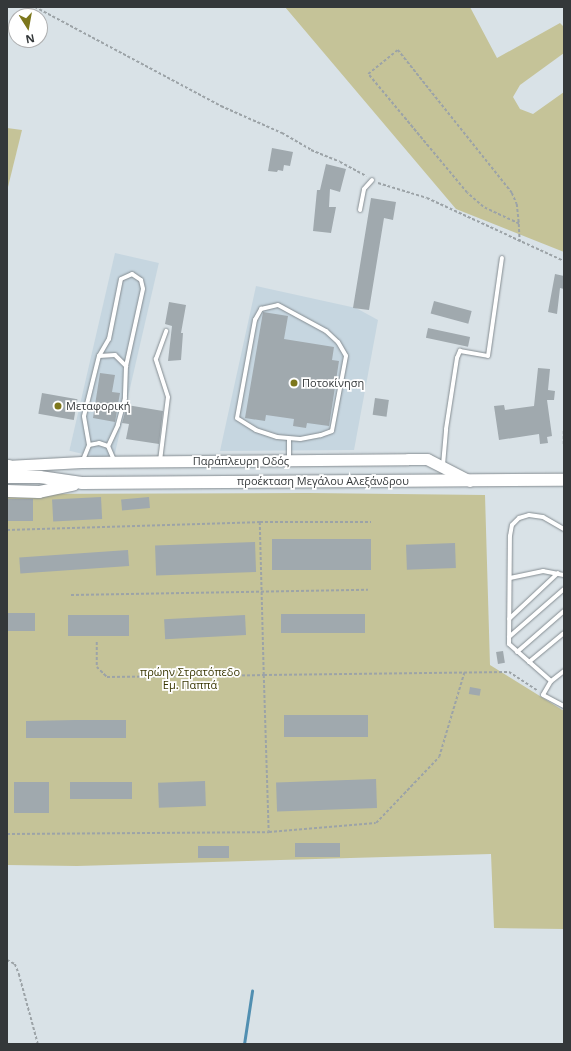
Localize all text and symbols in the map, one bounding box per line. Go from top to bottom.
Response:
north arrow [8,8,48,48]
text: N [24,31,36,48]
place label: Ποτοκίνηση [302,376,364,390]
marker: Ποτοκίνηση [289,378,299,388]
place label: Μεταφορική [66,399,130,413]
marker: Μεταφορική [53,401,63,411]
street label: Παράπλευρη Οδός [193,454,289,468]
street label: προέκταση Μεγάλου Αλεξάνδρου [237,474,409,488]
park label: πρώην Στρατόπεδο Εμ. Παππά [140,666,240,692]

